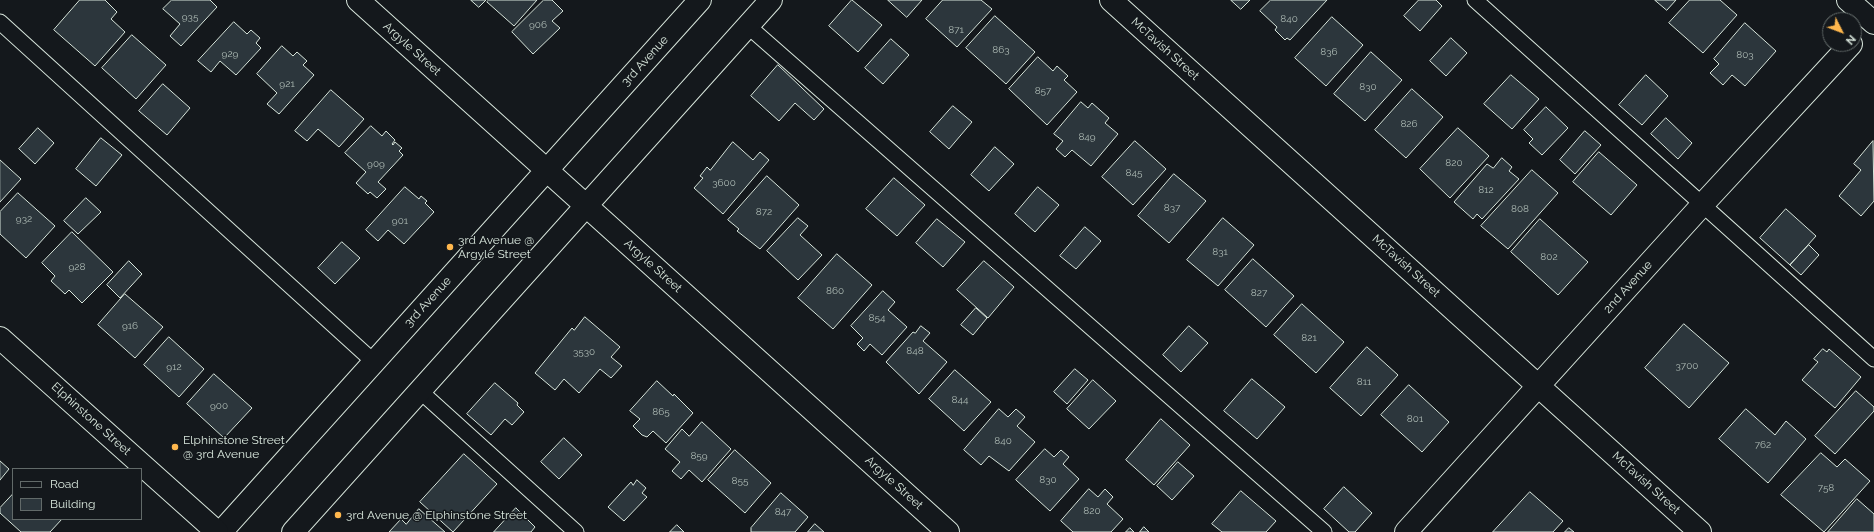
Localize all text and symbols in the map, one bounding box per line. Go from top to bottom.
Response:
house number: 935 [182,11,198,23]
north arrow [1822,12,1862,52]
house number: 840 [1280,13,1298,25]
street label: McTavish Street [1128,15,1202,83]
street label: Argyle Street [380,19,444,79]
house number: 906 [529,19,547,31]
house number: 871 [948,24,964,36]
text: N [1843,32,1858,47]
street label: 3rd Avenue [619,33,671,89]
house number: 863 [992,44,1010,56]
house number: 836 [1320,46,1338,58]
house number: 929 [222,48,238,60]
house number: 803 [1736,49,1754,61]
house number: 921 [279,78,295,90]
house number: 830 [1359,81,1377,93]
house number: 857 [1035,85,1051,97]
house number: 826 [1400,118,1418,130]
house number: 849 [1078,131,1096,143]
house number: 820 [1445,157,1463,169]
house number: 909 [367,158,385,170]
house number: 845 [1126,167,1142,179]
house number: 3600 [712,177,736,189]
house number: 812 [1478,184,1494,196]
house number: 837 [1164,202,1180,214]
house number: 808 [1511,203,1529,215]
house number: 872 [756,206,772,218]
house number: 932 [16,213,32,225]
house number: 901 [392,215,408,227]
street label: McTavish Street [1369,232,1443,300]
place label: 3rd Avenue @ Argyle Street [458,233,534,261]
street label: Argyle Street [621,236,685,296]
marker: 3rd Avenue @ Argyle Street [445,242,455,252]
house number: 831 [1212,246,1228,258]
house number: 802 [1540,251,1558,263]
street label: 2nd Avenue [1601,258,1655,316]
house number: 928 [69,261,85,273]
street label: 3rd Avenue [402,274,454,330]
house number: 860 [826,285,844,297]
house number: 827 [1251,287,1267,299]
house number: 854 [869,312,885,324]
house number: 916 [122,320,138,332]
house number: 821 [1301,332,1317,344]
house number: 848 [906,345,924,357]
house number: 3530 [573,346,595,358]
house number: 3700 [1676,360,1698,372]
house number: 912 [166,361,182,373]
house number: 811 [1357,376,1371,388]
street label: Elphinstone Street [48,380,134,458]
house number: 844 [952,394,968,406]
house number: 900 [210,400,228,412]
house number: 865 [652,406,670,418]
house number: 801 [1407,413,1423,425]
place label: Elphinstone Street @ 3rd Avenue [183,433,285,461]
house number: 840 [994,435,1012,447]
house number: 762 [1755,439,1771,451]
marker: Elphinstone Street @ 3rd Avenue [170,442,180,452]
street label: McTavish Street [1609,449,1683,517]
house number: 859 [690,450,708,462]
street label: Argyle Street [862,453,926,513]
legend [12,468,142,520]
house number: 830 [1039,474,1057,486]
house number: 855 [732,475,748,487]
text: Road [50,477,79,491]
house number: 758 [1818,482,1834,494]
text: Building [50,497,96,511]
house number: 820 [1083,505,1101,517]
house number: 847 [775,506,791,518]
place label: 3rd Avenue @ Elphinstone Street [346,508,527,522]
marker: 3rd Avenue @ Elphinstone Street [333,510,343,520]

